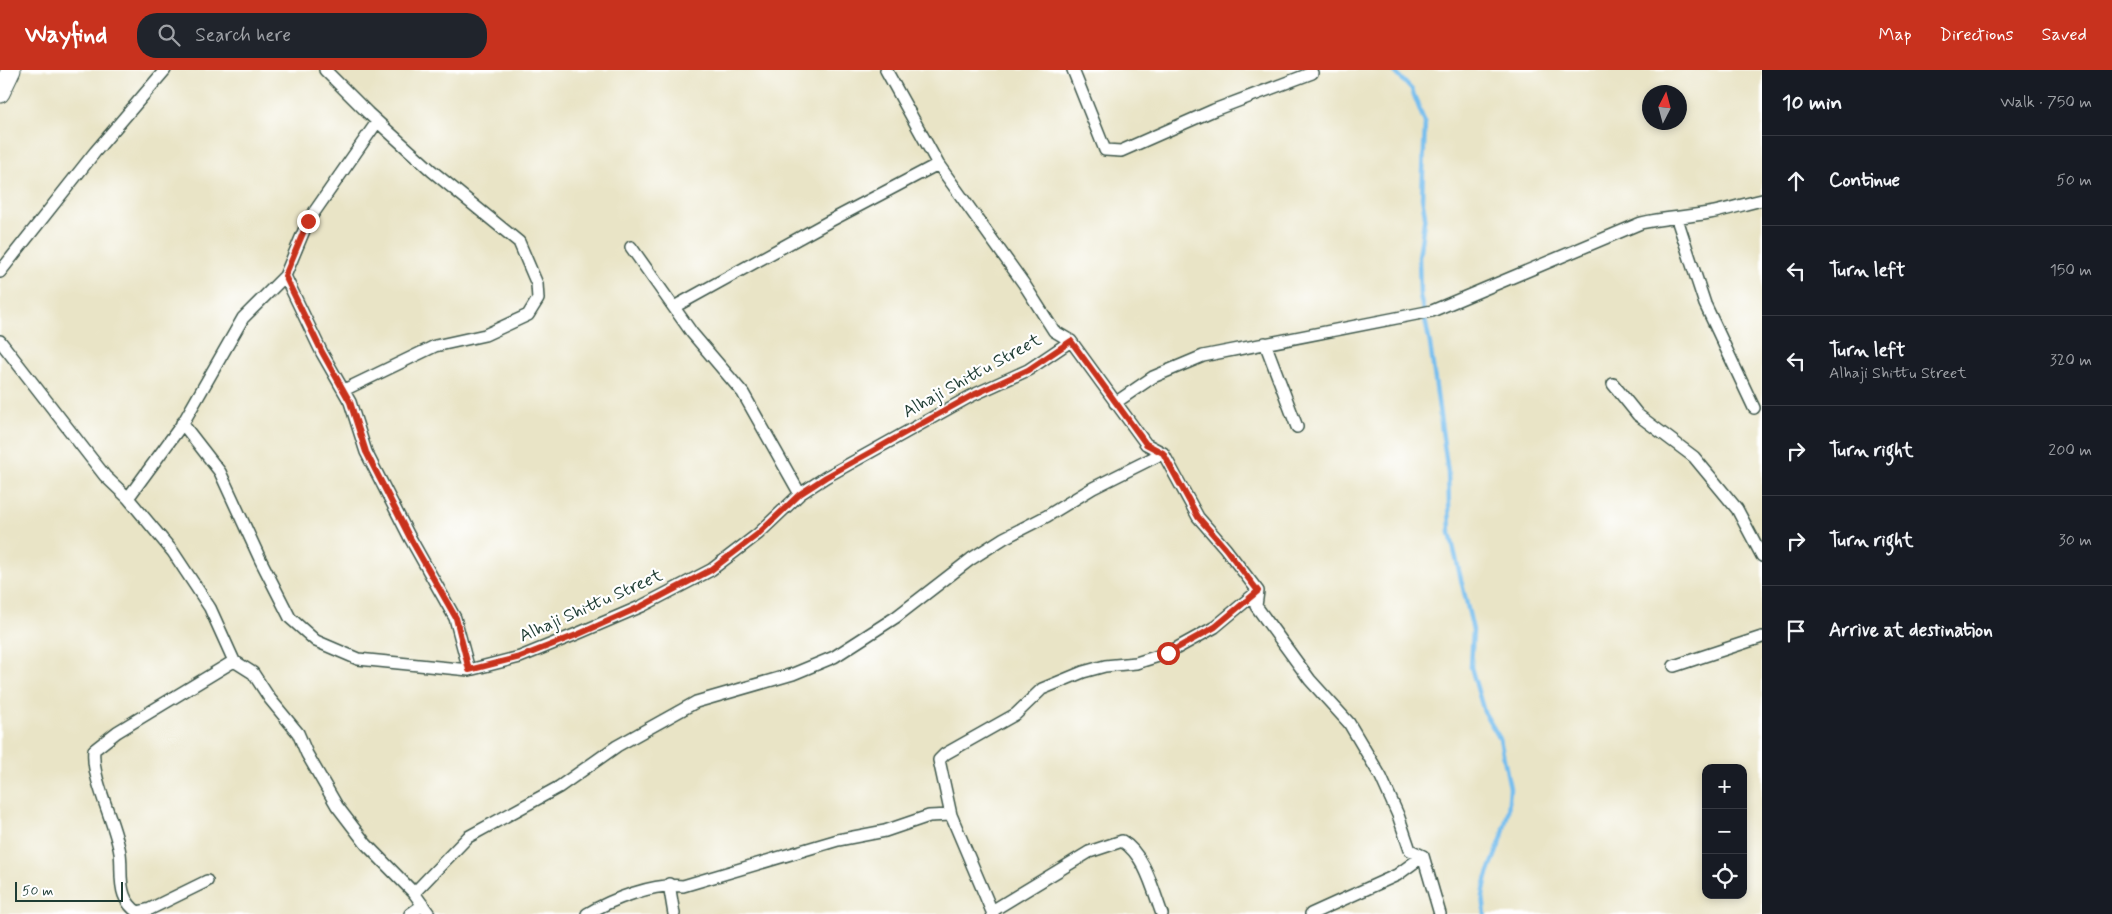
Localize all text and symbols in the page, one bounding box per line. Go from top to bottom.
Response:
search box [137,13,487,58]
text: Wayfind [25,20,107,51]
icon: search [155,21,183,49]
text: Search here [195,23,291,48]
text: Map [1879,23,1912,47]
text: Directions [1940,23,2014,47]
text: Saved [2042,23,2087,47]
north arrow [1642,85,1687,130]
text: 10 min [1782,89,1842,117]
text: Walk · 750 m [2000,92,2092,113]
icon: ahead [1782,167,1810,195]
text: Continue [1829,168,1900,193]
text: 50 m [2056,170,2092,191]
route end [297,210,320,233]
icon: left [1782,257,1810,285]
text: Turn left [1829,258,1905,283]
text: 150 m [2050,260,2092,281]
street label: Alhaji Shittu Street [898,328,1046,424]
text: Turn left [1829,338,1905,363]
icon: left [1782,347,1810,375]
text: 320 m [2050,350,2092,371]
text: Alhaji Shittu Street [1829,363,1967,384]
icon: right [1782,437,1810,465]
text: Turn right [1829,438,1913,463]
text: 200 m [2048,440,2092,461]
icon: right [1782,527,1810,555]
text: Turn right [1829,528,1913,553]
text: 30 m [2059,530,2092,551]
street label: Alhaji Shittu Street [515,563,667,648]
icon: arrive [1782,617,1810,645]
text: Arrive at destination [1829,618,1993,643]
route start [1157,642,1180,665]
map controls [1702,764,1747,899]
button: + [1702,764,1747,809]
button: − [1702,809,1747,854]
button: locate [1702,854,1747,899]
scale bar [15,879,122,902]
text: 50 m [22,882,53,900]

